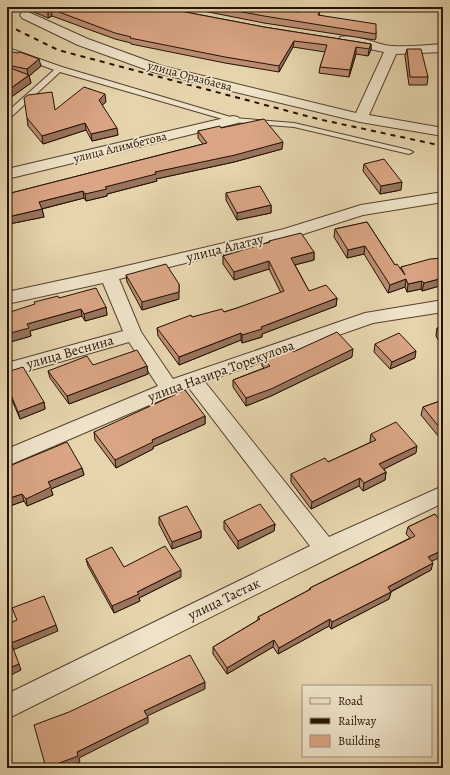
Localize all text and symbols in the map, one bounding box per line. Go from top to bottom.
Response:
street label: улица Оразбаева [145,57,234,95]
street label: улица Алимбетова [71,128,169,167]
street label: улица Алатау [183,229,266,267]
street label: улица Веснина [23,330,116,374]
street label: улица Назира Торекулова [144,335,297,407]
street label: улица Тастак [184,573,263,625]
legend [302,685,432,757]
text: Road [338,693,364,709]
text: Railway [338,713,377,729]
text: Building [338,733,380,749]

